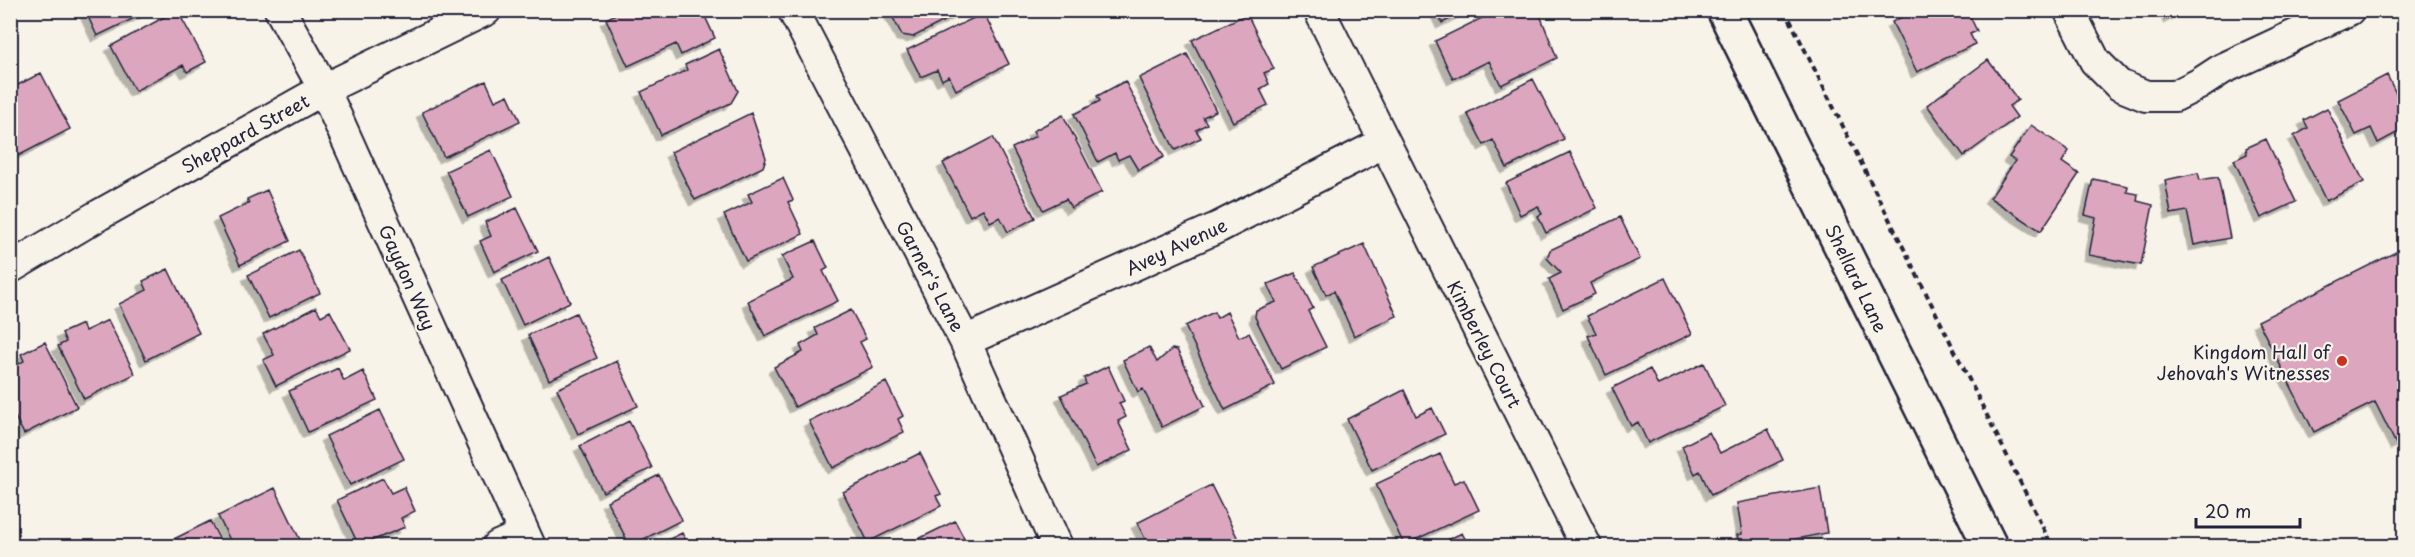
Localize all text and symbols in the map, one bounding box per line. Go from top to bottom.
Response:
street label: Sheppard Street [176,87,314,179]
street label: Avey Avenue [1121,211,1231,281]
street label: Garner's Lane [890,215,972,337]
street label: Shellard Lane [1819,219,1895,337]
street label: Gaydon Way [373,220,443,334]
street label: Kimberley Court [1441,276,1529,412]
place label: Kingdom Hall of Jehovah's Witnesses [2157,338,2332,386]
marker: Kingdom Hall of Jehovah's Witnesses [2335,354,2349,368]
scale bar [2196,491,2300,529]
text: 20 m [2205,497,2251,524]

